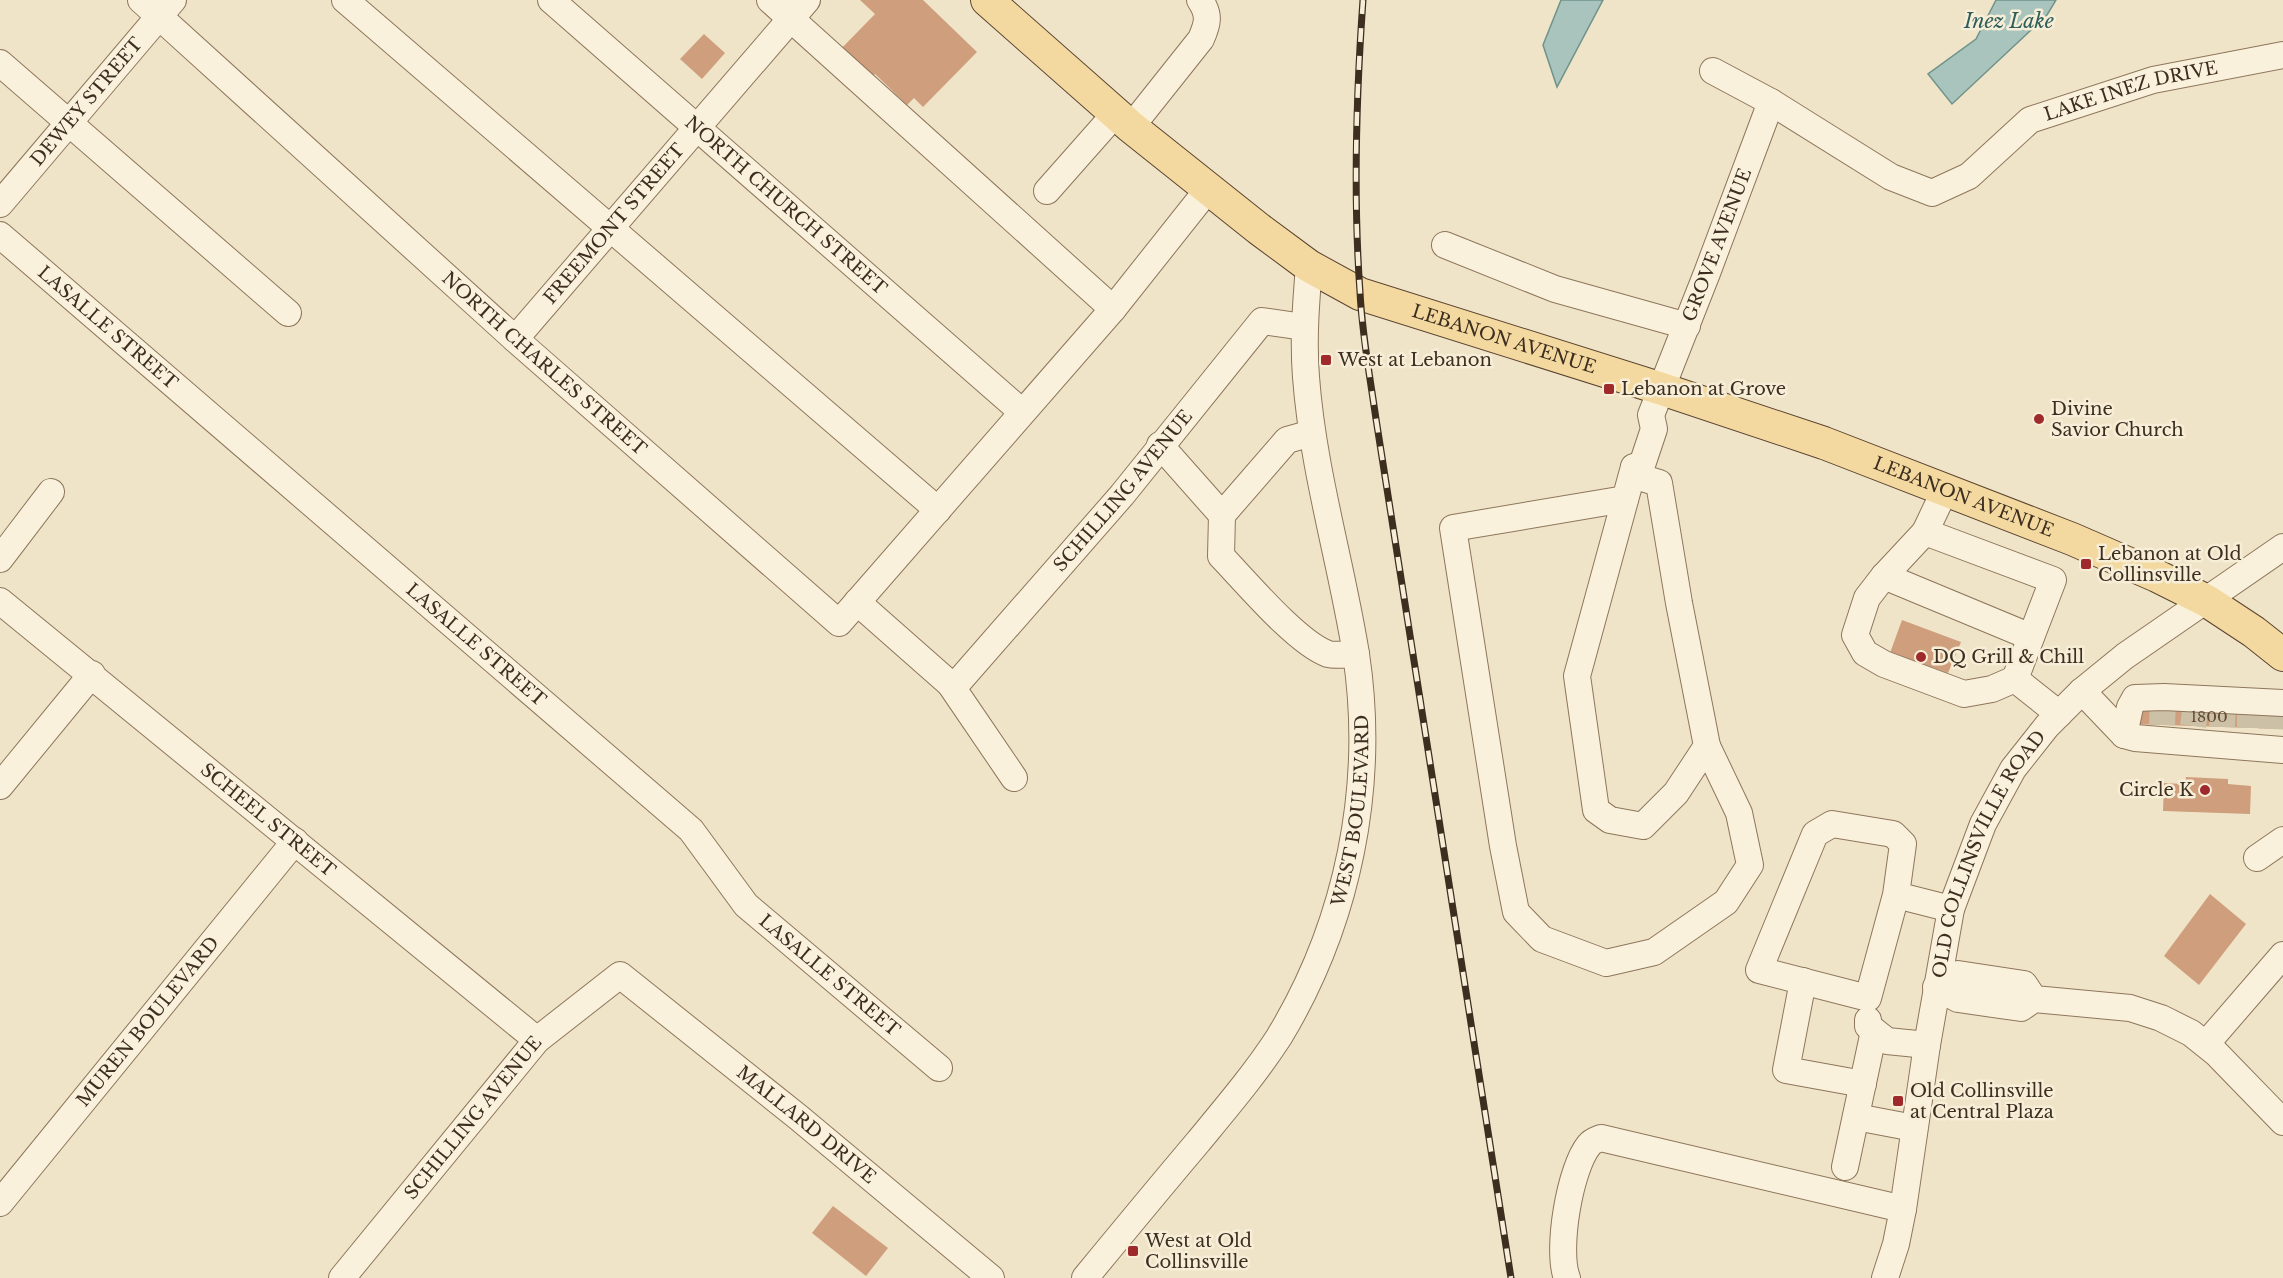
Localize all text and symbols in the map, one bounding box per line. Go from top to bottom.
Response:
water label: Inez Lake [1963,9,2054,33]
street label: DEWEY STREET [26,33,148,170]
street label: LAKE INEZ DRIVE [2041,57,2220,126]
street label: NORTH CHURCH STREET [681,111,891,300]
street label: FREEMONT STREET [539,139,690,309]
street label: GROVE AVENUE [1678,165,1756,325]
street label: LASALLE STREET [33,261,182,394]
street label: NORTH CHARLES STREET [437,267,651,460]
street label: LEBANON AVENUE [1409,300,1599,379]
place label: West at Lebanon [1337,349,1492,371]
marker: West at Lebanon [1319,353,1333,367]
place label: Lebanon at Grove [1621,378,1786,400]
marker: Lebanon at Grove [1602,382,1616,396]
place label: Divine Savior Church [2051,398,2184,441]
street label: SCHILLING AVENUE [1049,406,1197,576]
marker: Divine Savior Church [2032,412,2046,426]
street label: LEBANON AVENUE [1870,452,2057,542]
place label: Lebanon at Old Collinsville [2098,543,2242,586]
marker: Lebanon at Old Collinsville [2079,557,2093,571]
street label: LASALLE STREET [401,579,551,711]
place label: DQ Grill & Chill [1933,646,2084,668]
marker: DQ Grill & Chill [1914,650,1928,664]
house number: 1800 [2190,707,2228,726]
street label: WEST BOULEVARD [1327,714,1373,910]
street label: OLD COLLINSVILLE ROAD [1928,726,2050,980]
street label: SCHEEL STREET [196,759,340,882]
place label: Circle K [2119,779,2194,801]
marker: Circle K [2198,783,2212,797]
street label: LASALLE STREET [754,910,905,1041]
street label: MUREN BOULEVARD [72,932,224,1111]
street label: SCHILLING AVENUE [400,1032,546,1204]
street label: MALLARD DRIVE [732,1061,880,1188]
place label: Old Collinsville at Central Plaza [1910,1080,2054,1123]
marker: Old Collinsville at Central Plaza [1891,1094,1905,1108]
place label: West at Old Collinsville [1144,1230,1252,1273]
marker: West at Old Collinsville [1126,1244,1140,1258]

